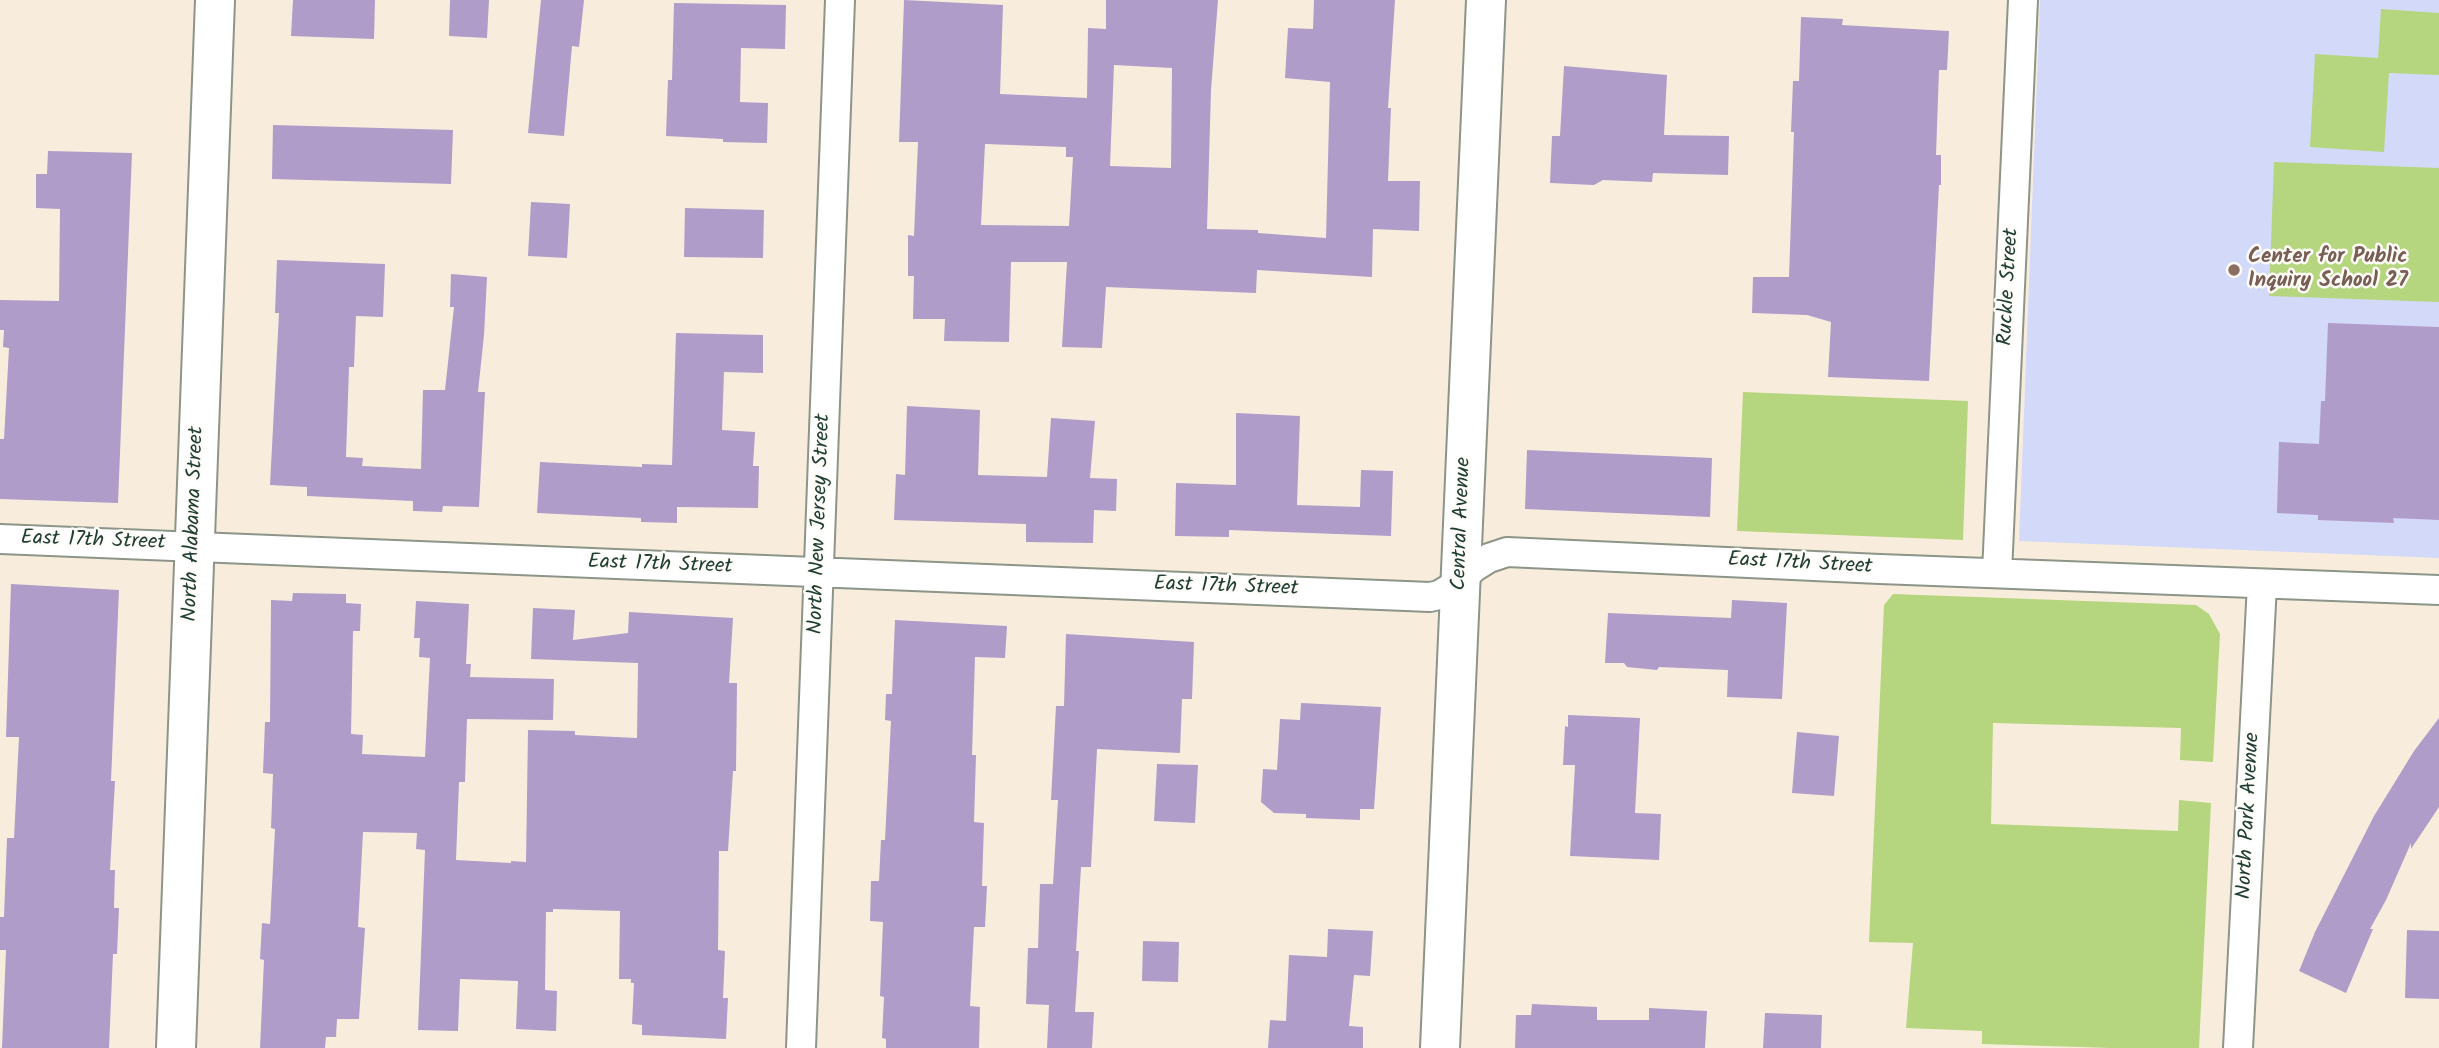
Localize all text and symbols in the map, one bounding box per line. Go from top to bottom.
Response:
street label: Ruckle Street [1994,228,2026,346]
place label: Center for Public Inquiry School 27 [2248,245,2408,295]
marker: Center for Public Inquiry School 27 [2226,262,2242,278]
street label: North New Jersey Street [805,413,837,635]
street label: North Alabama Street [179,426,211,622]
street label: Central Avenue [1448,457,1478,591]
street label: East 17th Street [20,527,166,557]
street label: East 17th Street [1727,549,1873,581]
street label: East 17th Street [587,551,733,581]
street label: East 17th Street [1153,573,1299,603]
street label: North Park Avenue [2233,732,2267,900]

